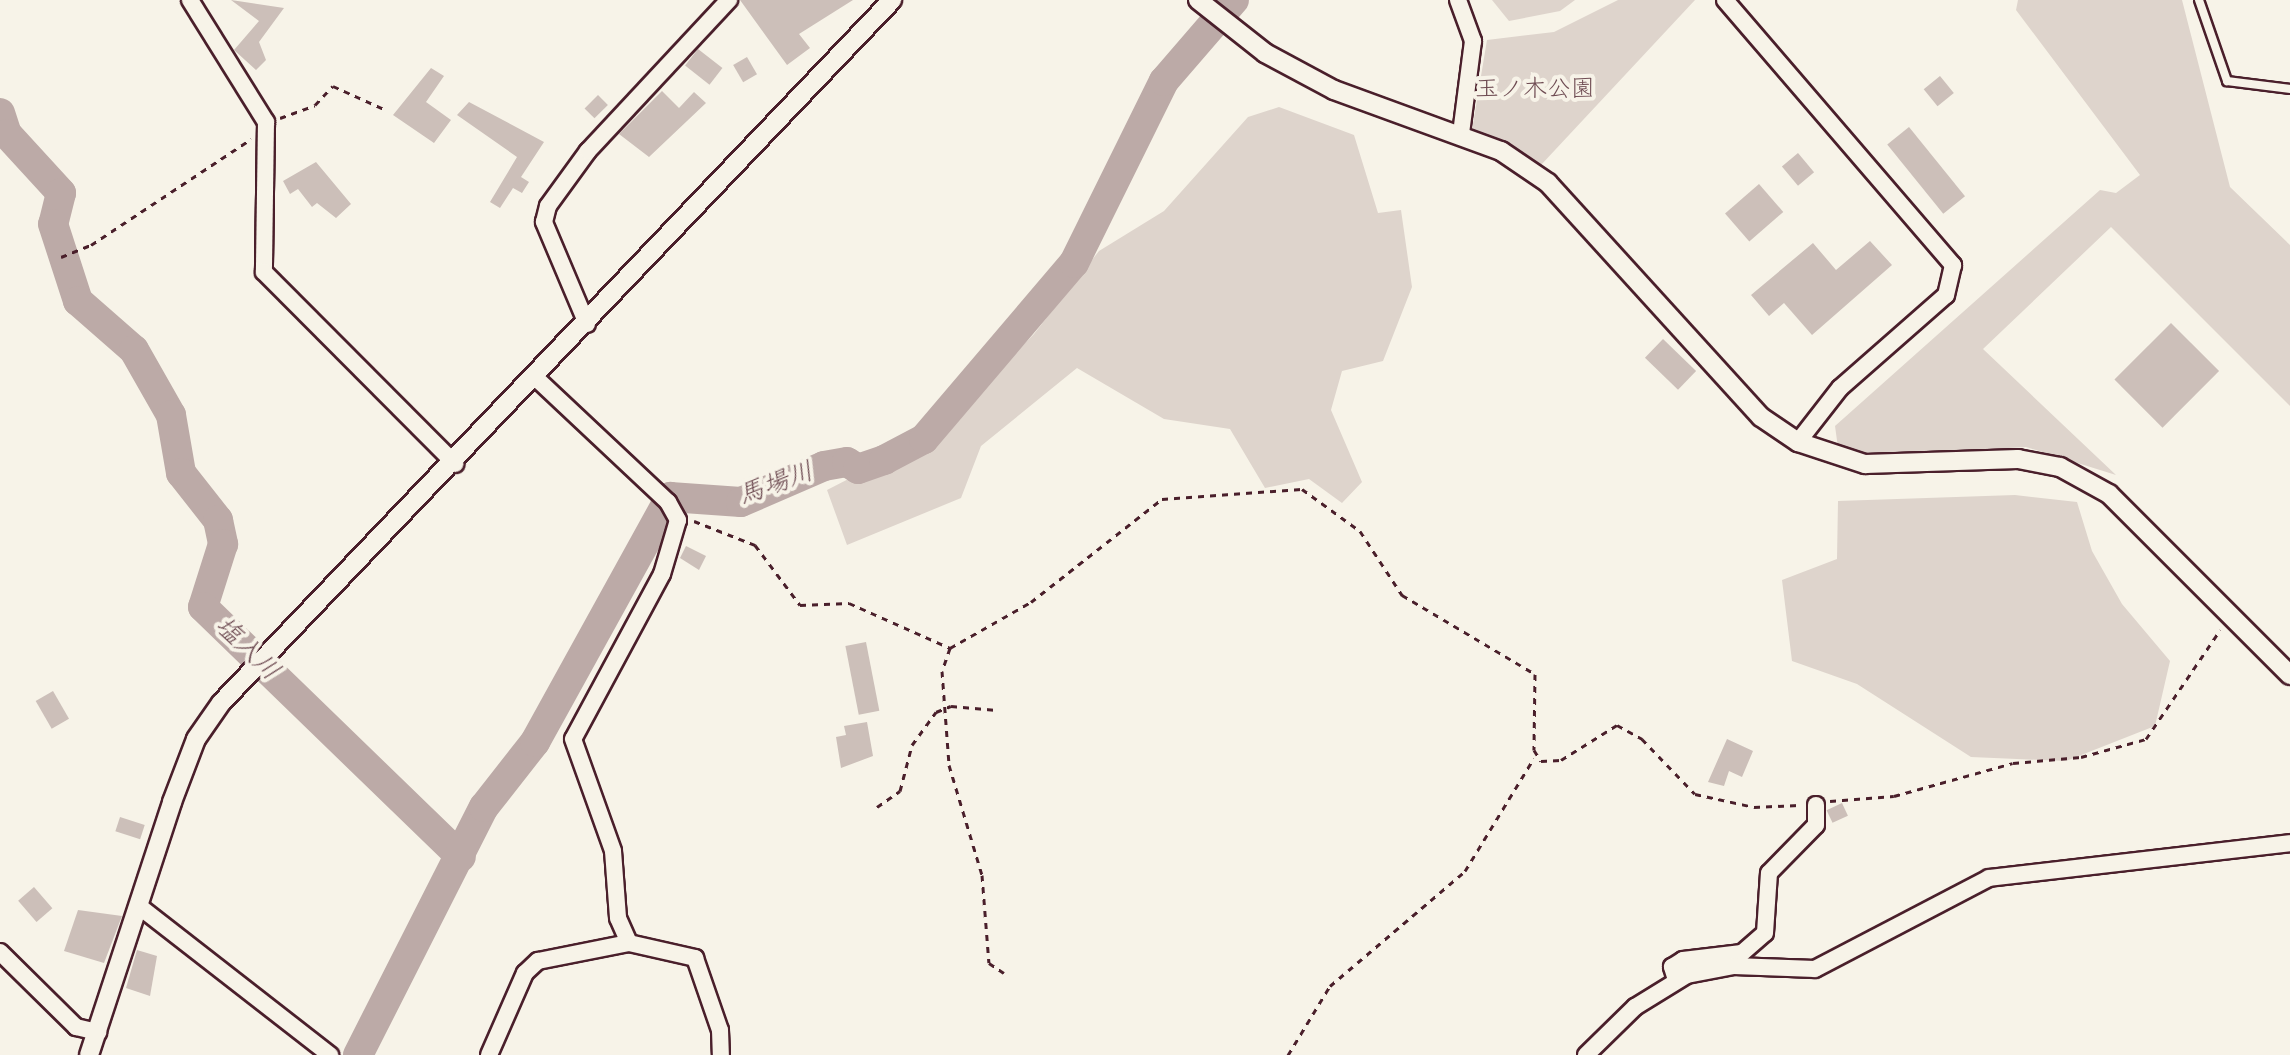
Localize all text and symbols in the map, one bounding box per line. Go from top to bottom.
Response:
park label: 玉ノ木公園 [1475,75,1595,103]
water label: 馬場川 [734,456,818,512]
water label: 塩入川 [208,611,286,687]

